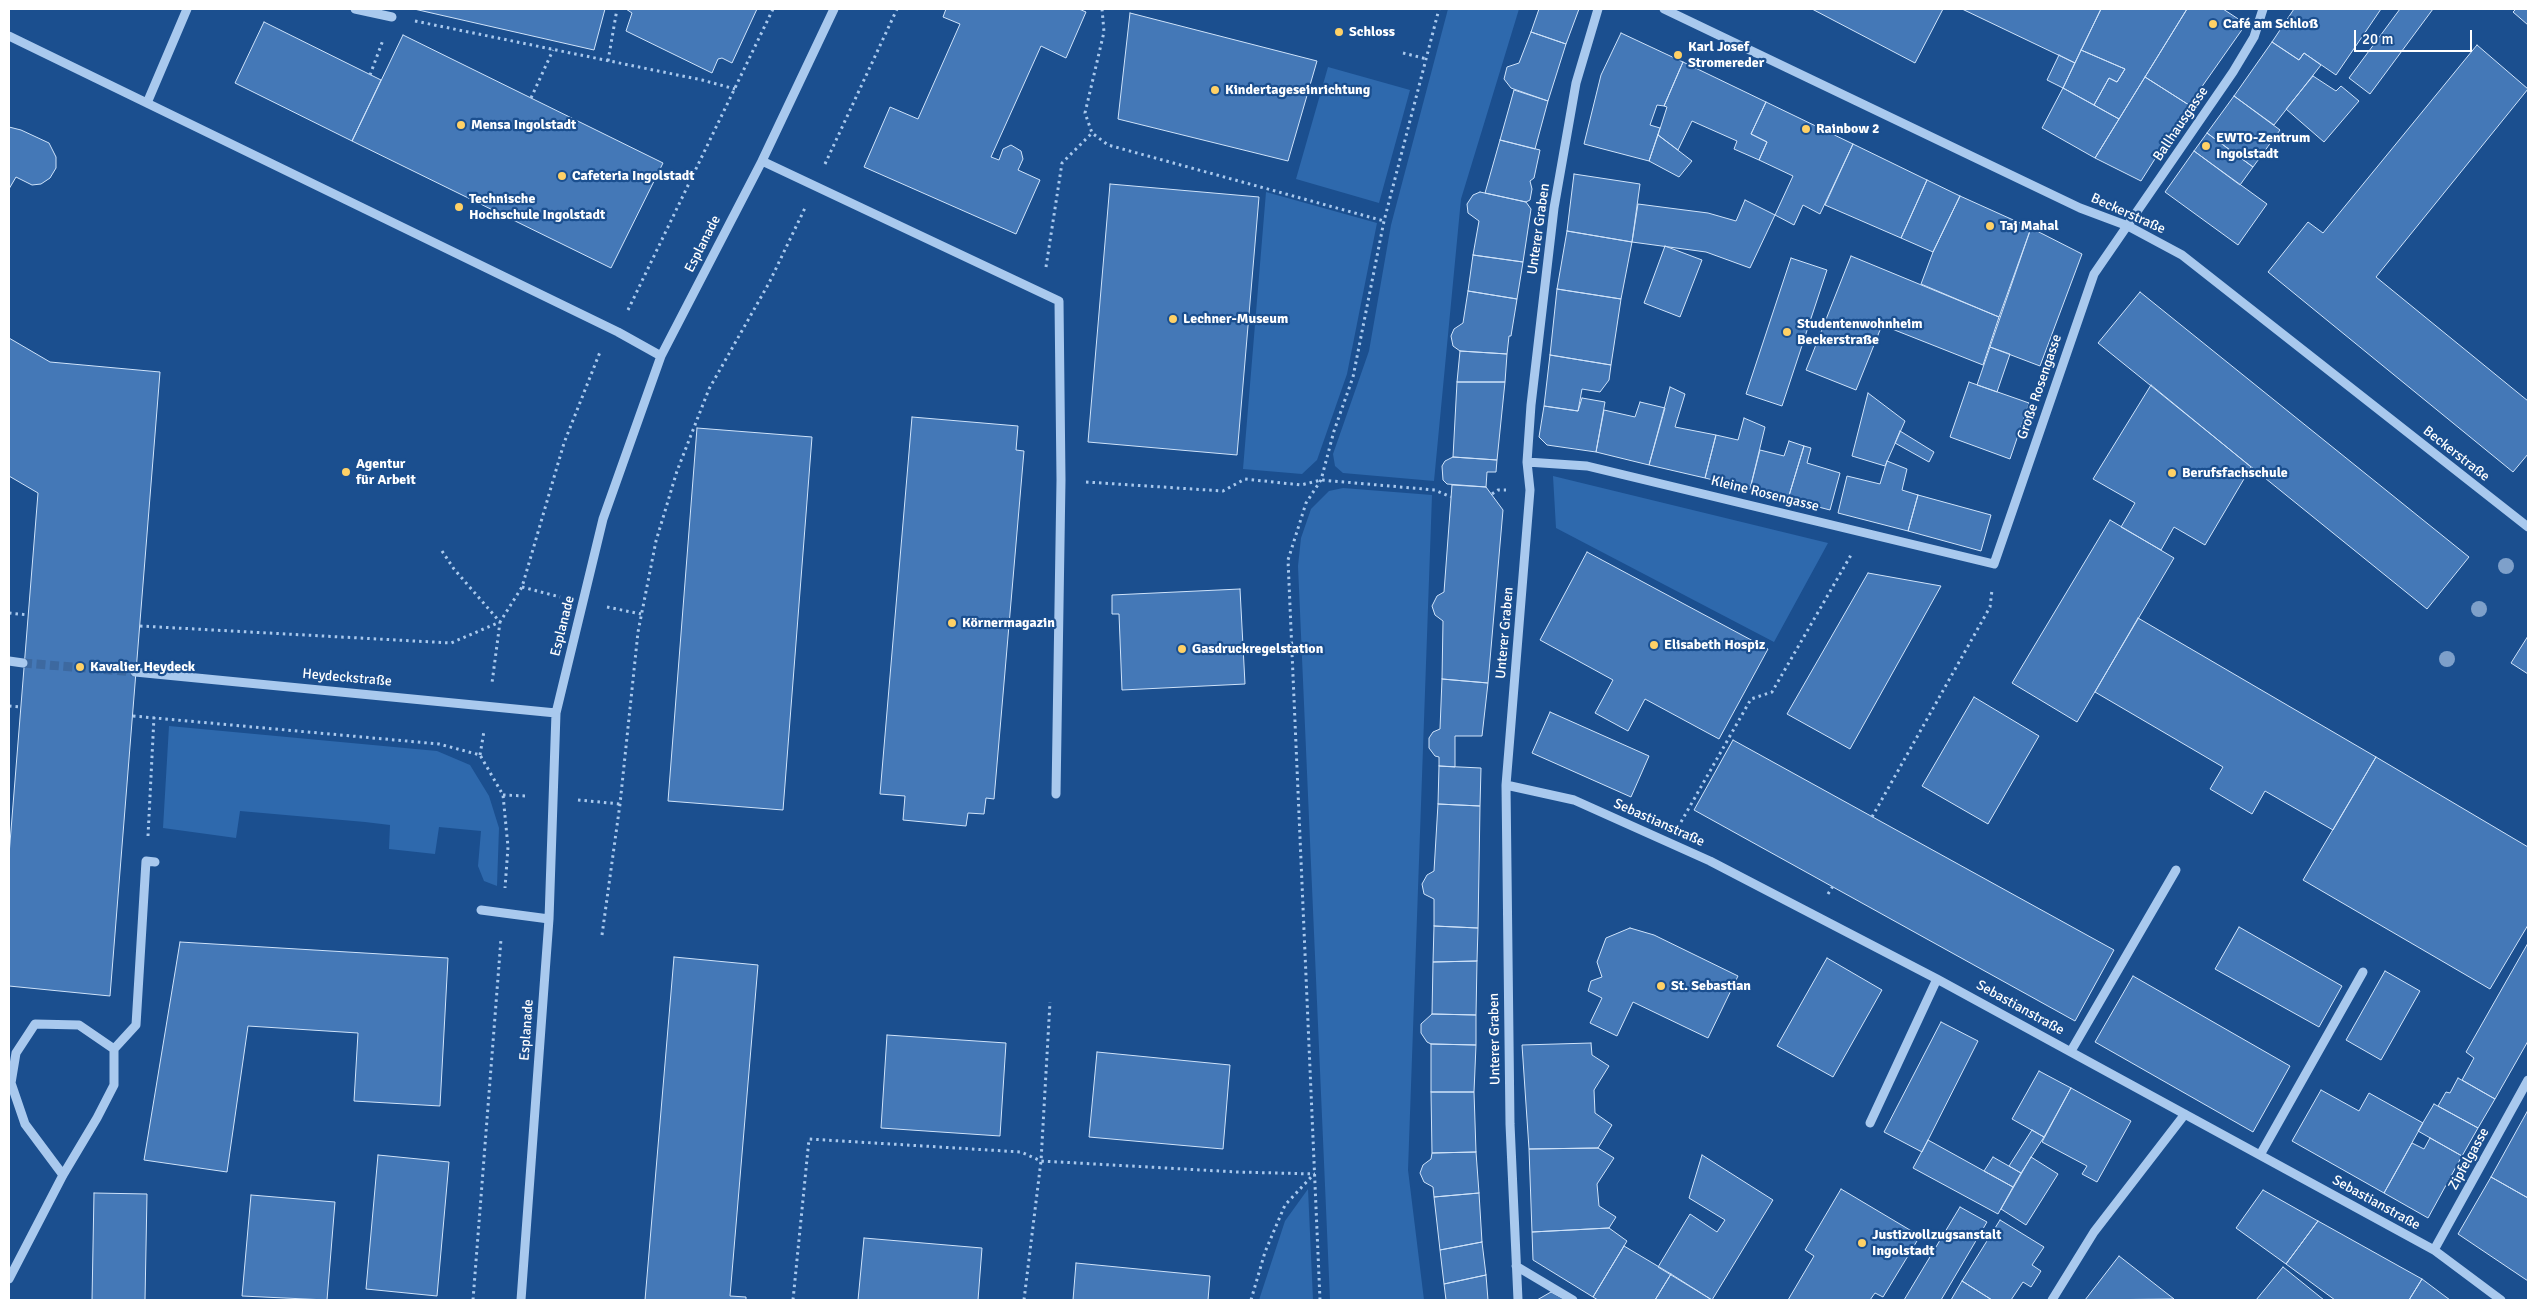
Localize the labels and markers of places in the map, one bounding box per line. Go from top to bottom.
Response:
place label: Café am Schloß [2223,16,2318,32]
marker: Café am Schloß [2207,18,2219,30]
place label: Schloss [1349,24,1395,40]
marker: Schloss [1333,26,1345,38]
place label: Karl Josef Stromereder [1688,39,1764,72]
marker: Karl Josef Stromereder [1672,49,1684,61]
place label: Kindertageseinrichtung [1225,82,1370,98]
marker: Kindertageseinrichtung [1209,84,1221,96]
place label: Mensa Ingolstadt [471,117,576,133]
marker: Mensa Ingolstadt [455,119,467,131]
place label: Rainbow 2 [1816,121,1880,137]
marker: Rainbow 2 [1800,123,1812,135]
place label: EWTO-Zentrum Ingolstadt [2216,130,2310,162]
marker: EWTO-Zentrum Ingolstadt [2200,140,2212,152]
place label: Cafeteria Ingolstadt [572,168,695,184]
marker: Cafeteria Ingolstadt [556,170,568,182]
place label: Technische Hochschule Ingolstadt [469,191,605,223]
marker: Technische Hochschule Ingolstadt [453,201,465,213]
place label: Taj Mahal [2000,218,2059,234]
marker: Taj Mahal [1984,220,1996,232]
place label: Lechner-Museum [1183,311,1288,327]
marker: Lechner-Museum [1167,313,1179,325]
place label: Studentenwohnheim Beckerstraße [1797,316,1923,348]
marker: Studentenwohnheim Beckerstraße [1781,326,1793,338]
place label: Agentur für Arbeit [356,456,416,488]
place label: Berufsfachschule [2182,465,2288,481]
marker: Agentur für Arbeit [340,466,352,478]
marker: Berufsfachschule [2166,467,2178,479]
place label: Körnermagazin [962,615,1055,631]
marker: Körnermagazin [946,617,958,629]
place label: Elisabeth Hospiz [1664,637,1765,653]
marker: Elisabeth Hospiz [1648,639,1660,651]
place label: Gasdruckregelstation [1192,641,1323,657]
marker: Gasdruckregelstation [1176,643,1188,655]
place label: Kavalier Heydeck [90,659,195,675]
marker: Kavalier Heydeck [74,661,86,673]
place label: St. Sebastian [1671,978,1751,994]
marker: St. Sebastian [1655,980,1667,992]
place label: Justizvollzugsanstalt Ingolstadt [1872,1227,2001,1260]
marker: Justizvollzugsanstalt Ingolstadt [1856,1237,1868,1249]

